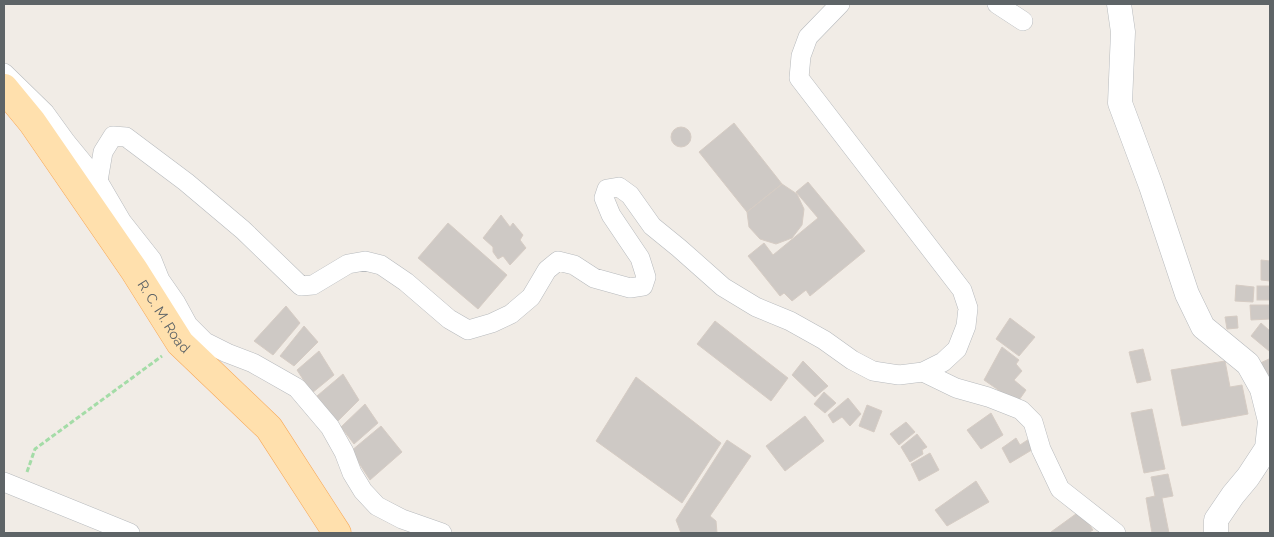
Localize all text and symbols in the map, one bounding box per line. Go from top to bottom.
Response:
street label: R. C. M. Road [134,277,193,356]

